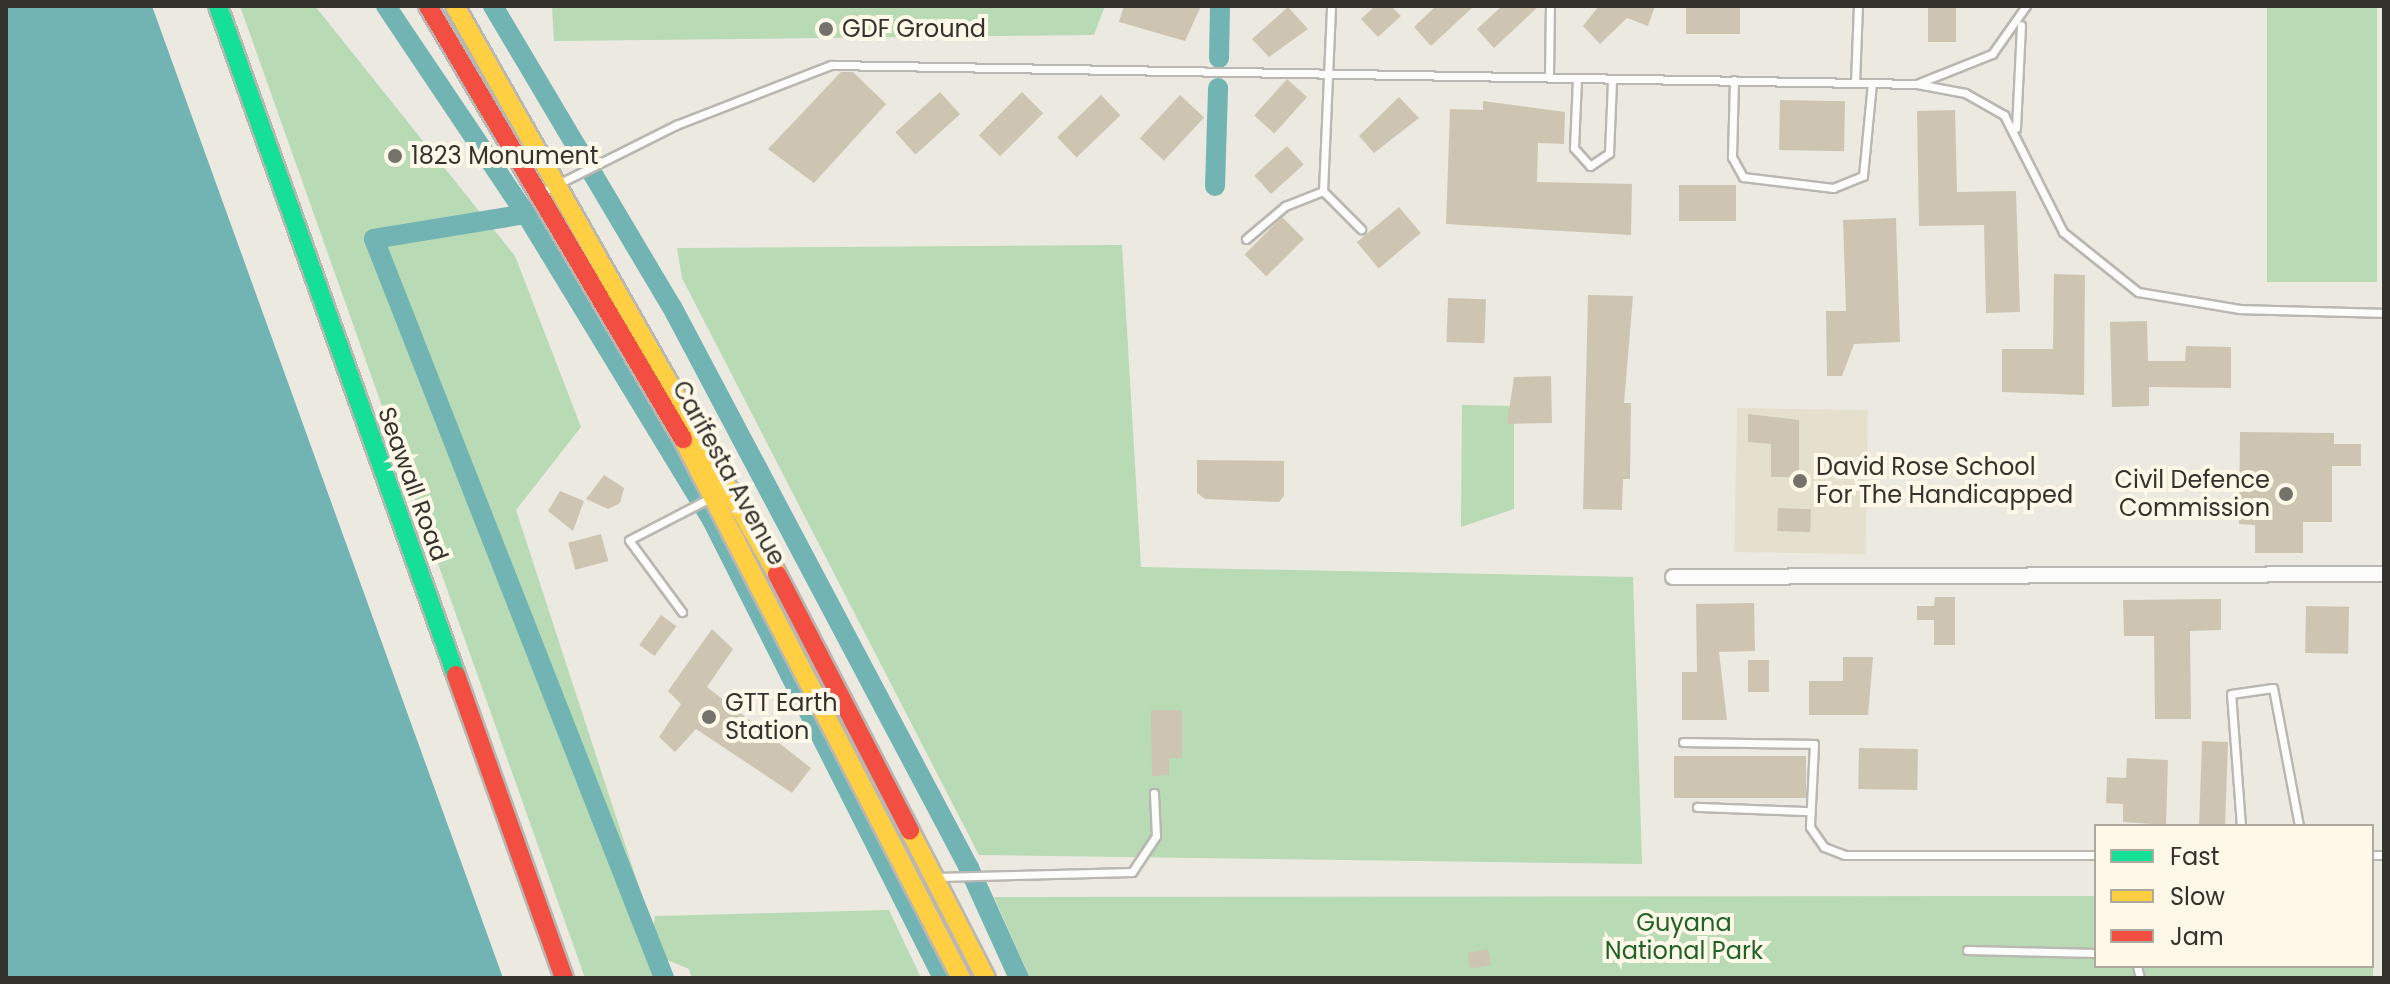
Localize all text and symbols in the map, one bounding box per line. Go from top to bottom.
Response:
place label: GDF Ground [842,15,986,43]
marker: GDF Ground [817,20,835,38]
place label: 1823 Monument [411,142,599,170]
marker: 1823 Monument [386,147,404,165]
street label: Carifesta Avenue [666,376,792,570]
street label: Seawall Road [372,403,454,565]
place label: David Rose School For The Handicapped [1816,453,2073,509]
place label: Civil Defence Commission [2114,466,2270,522]
marker: David Rose School For The Handicapped [1791,472,1809,490]
marker: Civil Defence Commission [2277,485,2295,503]
place label: GTT Earth Station [725,689,838,745]
marker: GTT Earth Station [700,708,718,726]
legend [2094,824,2374,968]
text: Fast [2170,840,2220,873]
text: Slow [2170,880,2225,913]
park label: Guyana National Park [1605,909,1763,965]
text: Jam [2170,920,2224,953]

